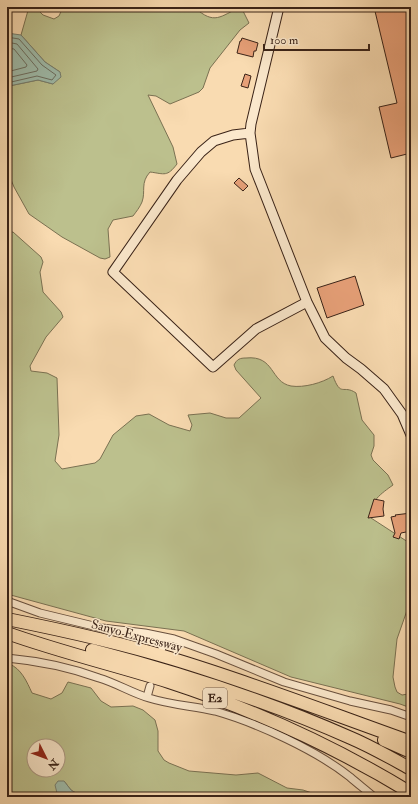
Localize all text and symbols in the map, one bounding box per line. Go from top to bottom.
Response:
scale bar [264,26,369,52]
text: 100 m [270,33,299,48]
street label: Sanyo Expressway [89,616,184,657]
road number: E2 [203,688,227,708]
north arrow [26,738,66,778]
text: N [44,756,62,773]

